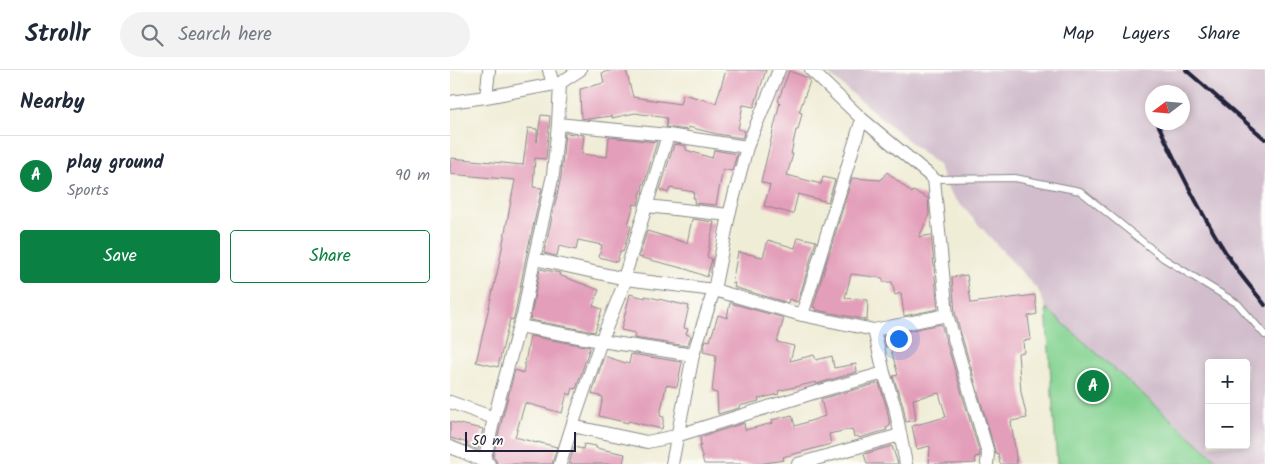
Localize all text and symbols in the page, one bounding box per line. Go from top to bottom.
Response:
search box [120,12,470,57]
text: Strollr [25,15,90,54]
text: Search here [178,20,272,50]
text: Map [1063,20,1094,49]
text: Layers [1122,20,1170,49]
text: Share [1198,20,1240,49]
icon: search [138,21,166,49]
north arrow [1145,85,1190,130]
text: Nearby [20,86,85,119]
text: play ground [67,148,164,178]
text: A [31,163,41,188]
text: 90 m [395,163,430,188]
text: Sports [67,178,109,203]
button: Save [20,230,220,283]
button: Share [230,230,430,283]
your location [886,326,912,352]
map controls [1205,359,1250,449]
button: + [1205,359,1250,404]
pin: A [1077,367,1109,405]
button: − [1205,404,1250,449]
scale bar [465,429,576,452]
text: 50 m [472,430,503,452]

